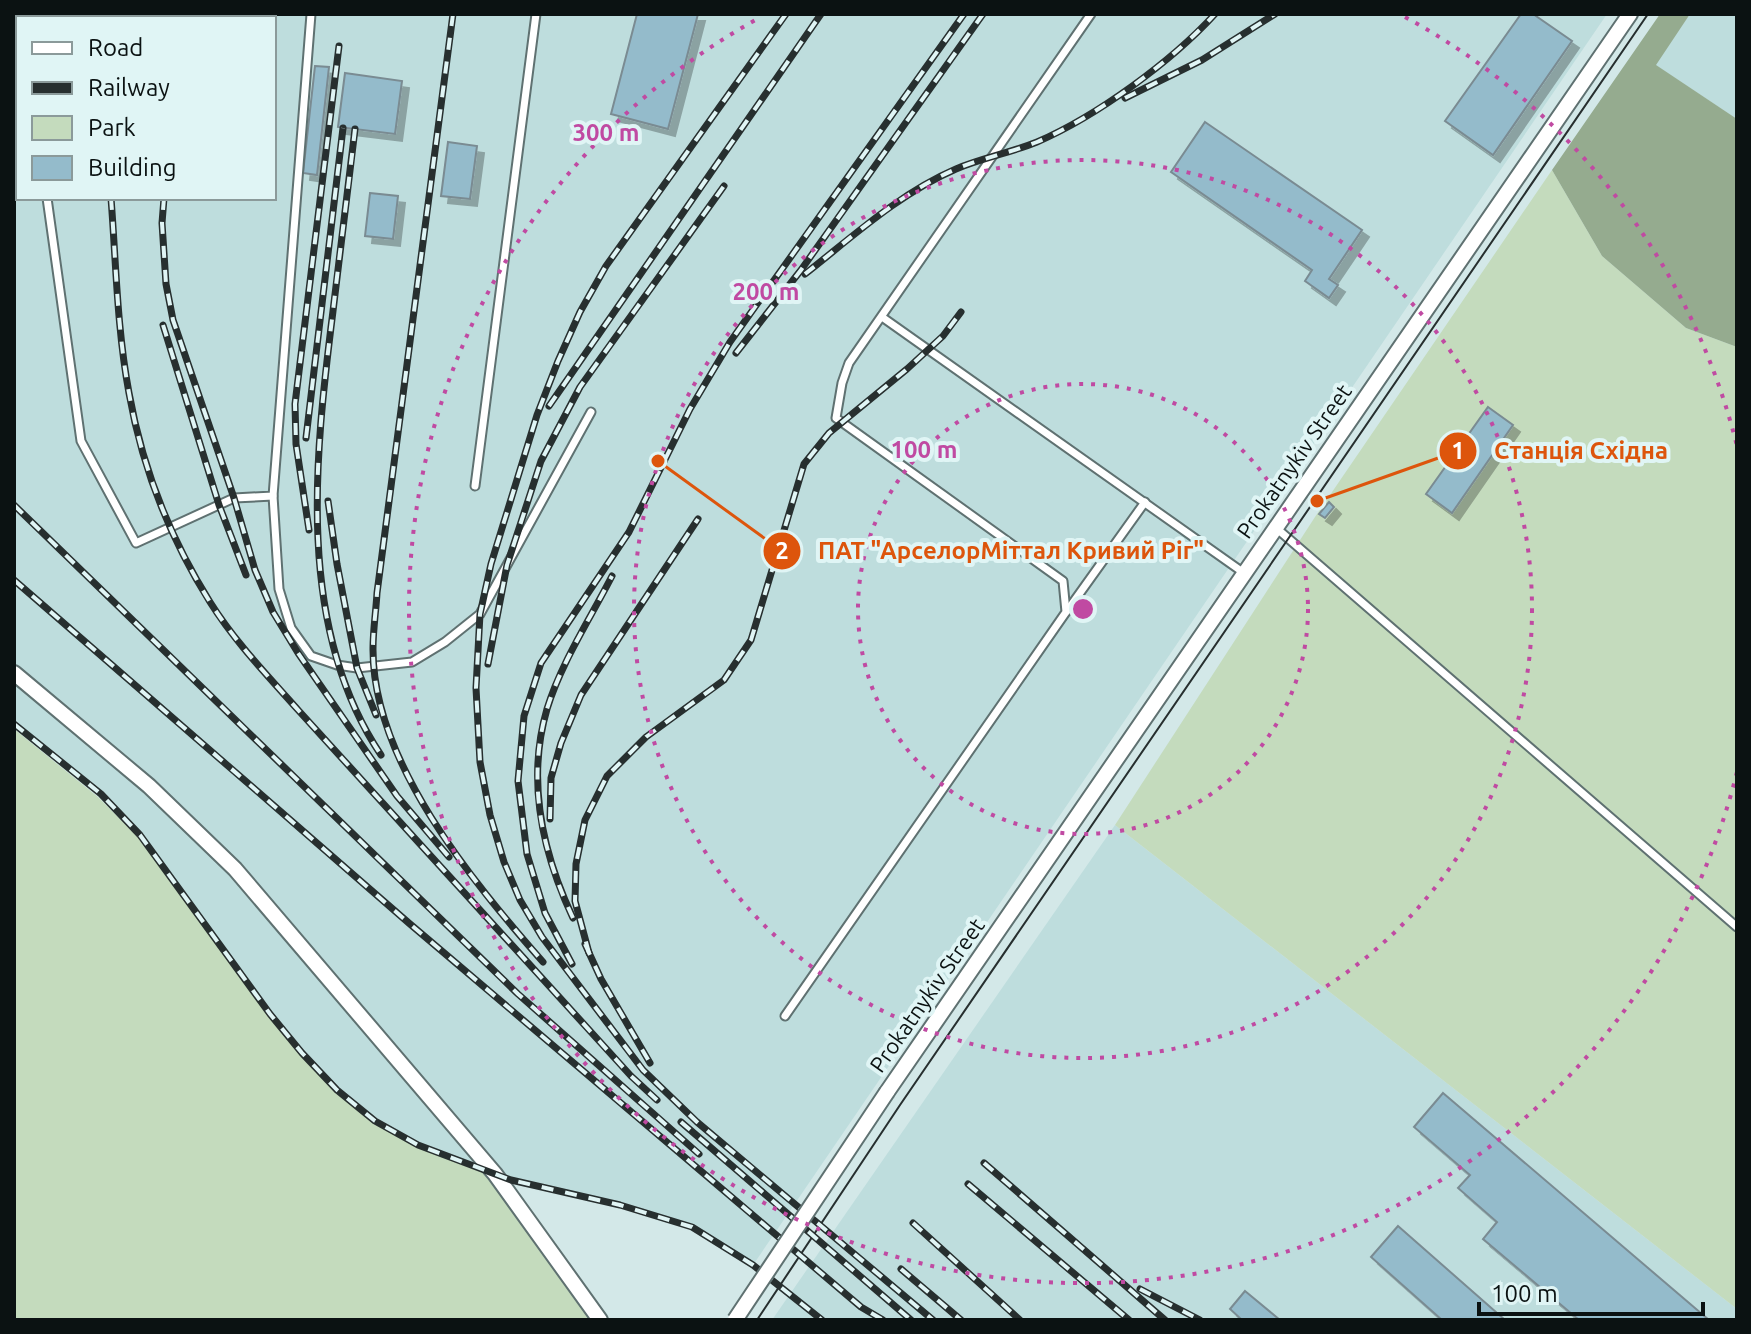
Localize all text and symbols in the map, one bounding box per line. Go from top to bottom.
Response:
legend [16,16,276,200]
text: Road [88,34,143,61]
text: Railway [88,74,170,101]
text: Park [88,114,136,141]
text: 300 m [573,119,639,146]
text: Building [88,154,176,181]
text: 200 m [733,278,799,305]
street label: Prokatnykiv Street [1231,379,1356,542]
callout: Станція Східна [1438,427,1684,475]
text: 100 m [891,436,957,463]
text: 1 [1451,437,1465,464]
text: Станція Східна [1494,437,1668,464]
callout: ПАТ "АрселорМіттал Кривий Ріг" [762,527,1220,575]
text: 2 [775,537,789,564]
text: ПАТ "АрселорМіттал Кривий Ріг" [818,537,1204,564]
centre of rings [1069,595,1097,623]
street label: Prokatnykiv Street [864,913,989,1076]
scale bar [1479,1266,1703,1316]
text: 100 m [1491,1280,1558,1307]

